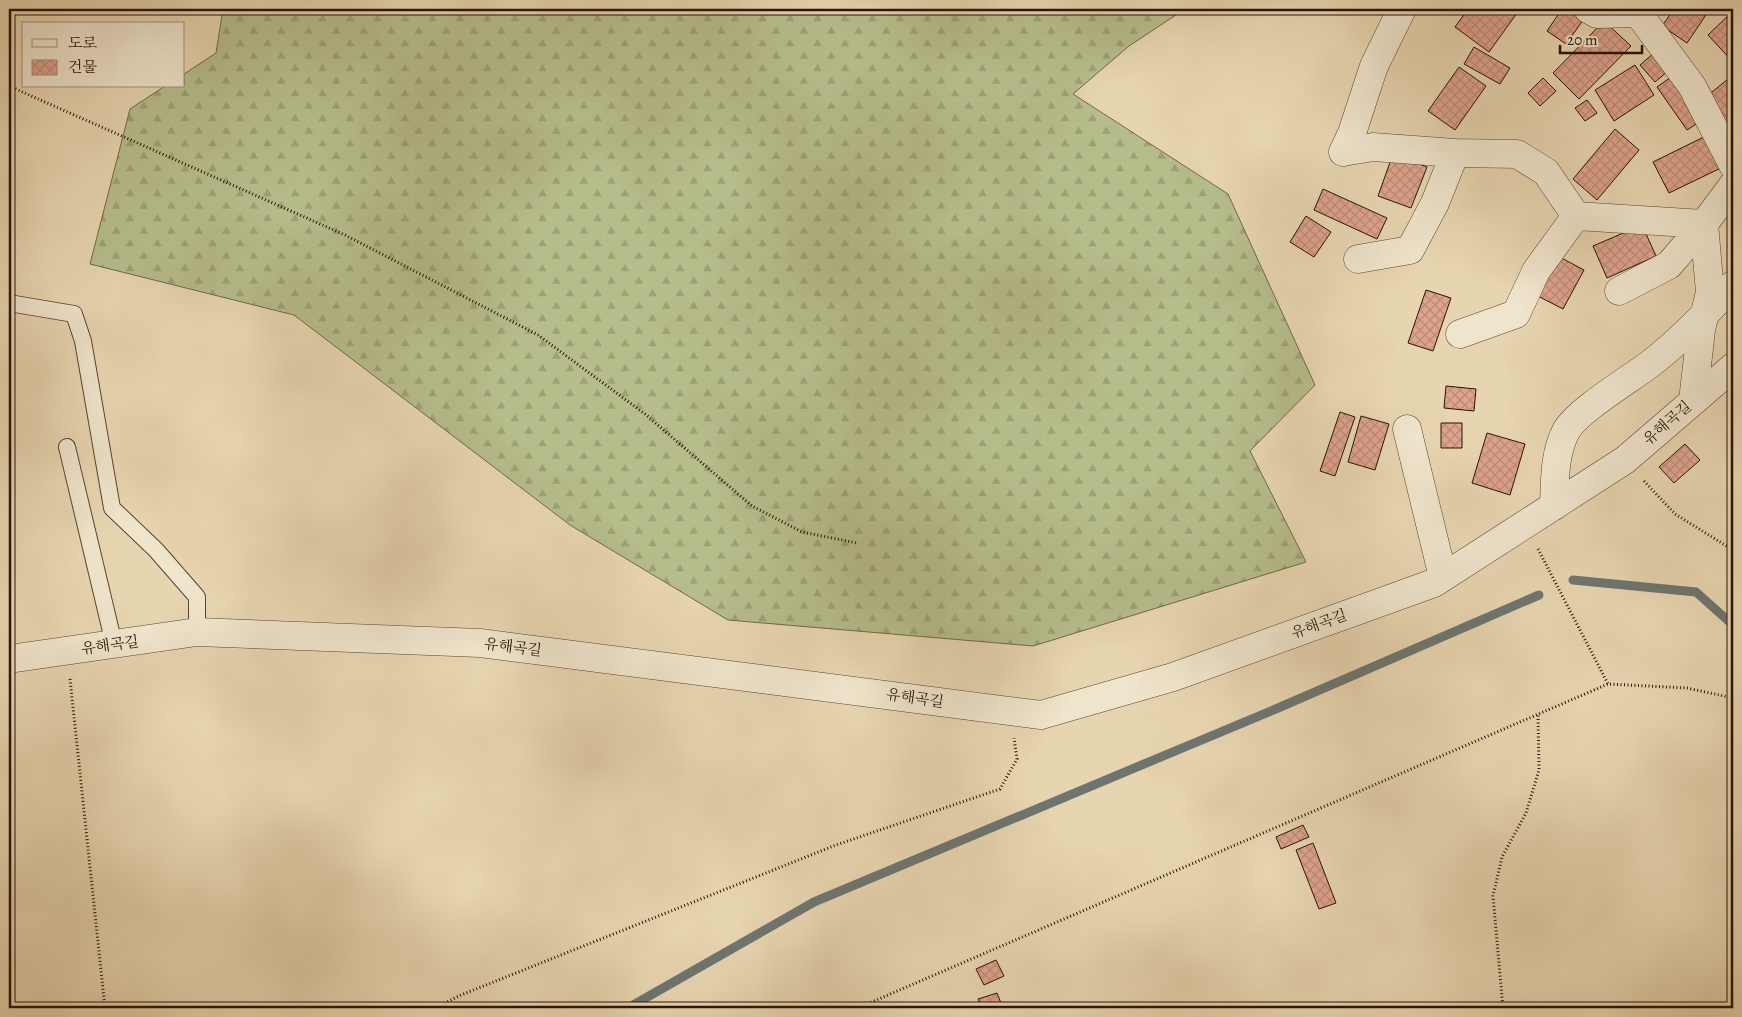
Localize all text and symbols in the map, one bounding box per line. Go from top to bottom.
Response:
legend [22,22,185,88]
scale bar [1560,22,1642,54]
text: 20 m [1567,30,1598,50]
text: 도로 [68,33,97,53]
text: 건물 [68,57,97,77]
street label: 유해곡길 [1639,396,1695,450]
street label: 유해곡길 [1288,605,1350,643]
street label: 유해곡길 [80,631,140,659]
street label: 유해곡길 [483,634,543,660]
street label: 유해곡길 [885,684,945,712]

